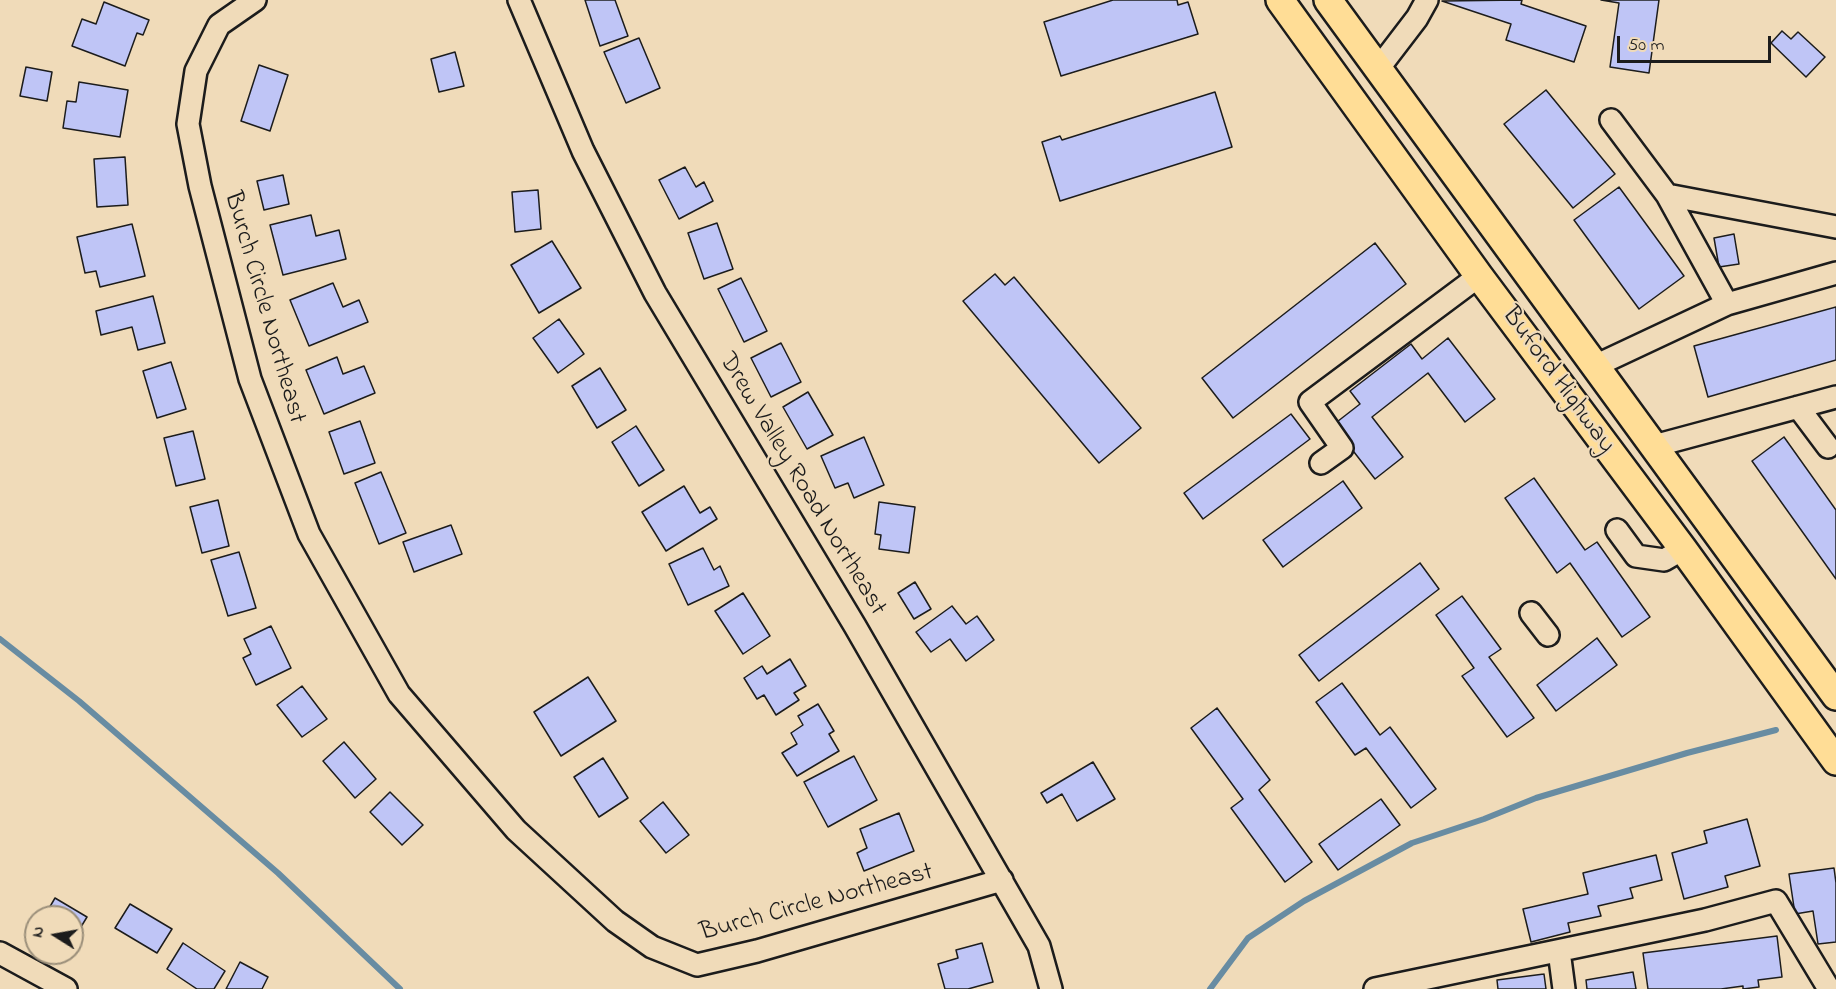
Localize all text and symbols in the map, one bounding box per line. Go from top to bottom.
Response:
scale bar [1620,24,1774,62]
text: 50 m [1628,33,1665,59]
street label: Burch Circle Northeast [215,188,311,428]
street label: Buford Highway [1493,302,1621,460]
street label: Drew Valley Road Northeast [710,348,892,622]
street label: Burch Circle Northeast [697,858,937,950]
north arrow [24,905,84,965]
text: N [25,924,51,940]

